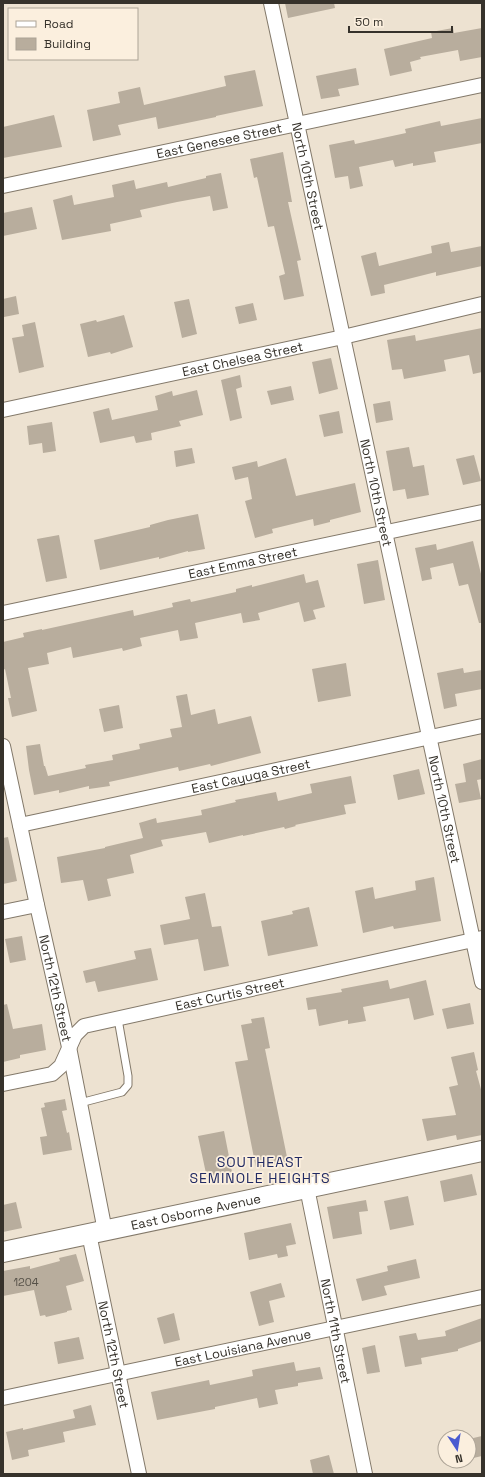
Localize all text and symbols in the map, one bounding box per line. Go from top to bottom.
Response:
legend [8,8,138,60]
scale bar [349,8,452,34]
text: 50 m [355,14,383,30]
text: Road [44,16,73,32]
text: Building [44,36,91,52]
street label: East Genesee Street [155,119,284,162]
street label: North 10th Street [288,121,328,232]
street label: East Chelsea Street [181,338,305,380]
street label: North 10th Street [356,437,396,548]
street label: East Emma Street [187,543,299,583]
street label: North 10th Street [424,754,464,865]
street label: East Cayuga Street [190,755,312,797]
street label: North 12th Street [35,933,76,1044]
street label: East Curtis Street [174,974,286,1015]
district label: SOUTHEAST SEMINOLE HEIGHTS [189,1153,331,1187]
street label: East Osborne Avenue [129,1190,262,1234]
house number: 1204 [13,1275,39,1289]
street label: North 11th Street [317,1277,354,1385]
street label: North 12th Street [94,1299,133,1410]
street label: East Louisiana Avenue [173,1325,313,1371]
north arrow [437,1429,477,1469]
text: N [454,1451,464,1466]

